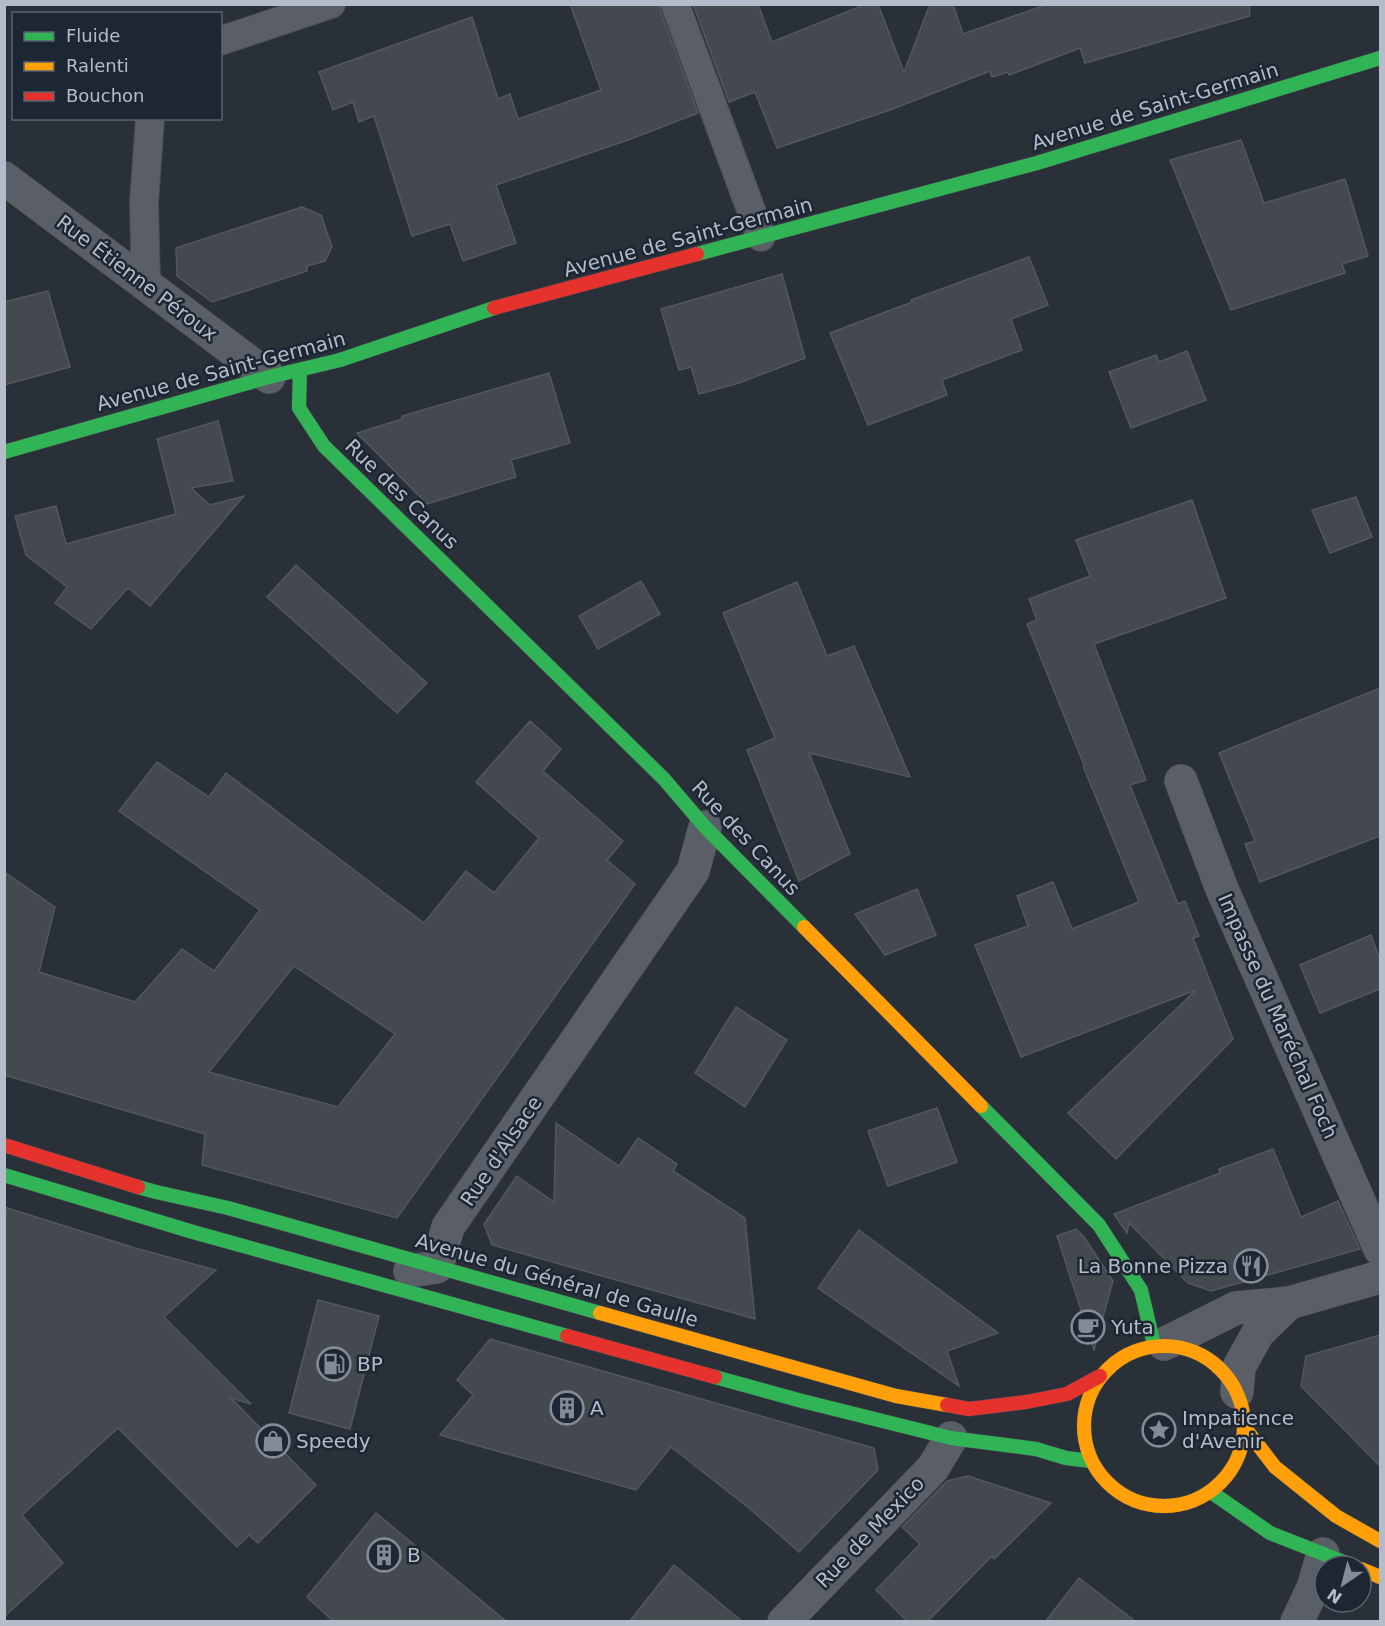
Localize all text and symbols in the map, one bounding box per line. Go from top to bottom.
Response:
legend [12,12,222,120]
text: Fluide [66,25,120,46]
text: Ralenti [66,55,129,76]
street label: Avenue de Saint-Germain [1029,57,1281,155]
text: Bouchon [66,85,145,106]
street label: Avenue de Saint-Germain [561,192,815,282]
street label: Rue Étienne Péroux [52,210,222,346]
street label: Avenue de Saint-Germain [94,326,348,416]
street label: Rue des Canus [340,434,464,554]
street label: Rue des Canus [687,776,805,900]
street label: Impasse du Maréchal Foch [1213,890,1343,1142]
street label: Rue d'Alsace [455,1091,547,1211]
street label: Avenue du Général de Gaulle [413,1228,701,1332]
restaurant icon: La Bonne Pizza [1233,1248,1269,1284]
place label: La Bonne Pizza [1078,1254,1228,1278]
cafe icon: Yuta [1070,1309,1106,1345]
place label: Yuta [1110,1315,1154,1339]
fuel station icon: BP [316,1346,352,1382]
place label: BP [357,1352,383,1376]
building icon: A [549,1390,585,1426]
place label: A [590,1396,604,1420]
place label: Impatience d'Avenir [1182,1406,1294,1453]
place icon: Impatience d'Avenir [1141,1412,1177,1448]
shop icon: Speedy [255,1423,291,1459]
place label: Speedy [296,1429,371,1453]
street label: Rue de Mexico [811,1471,929,1593]
building icon: B [366,1537,402,1573]
place label: B [407,1543,421,1567]
north arrow [1313,1554,1373,1614]
text: N [1324,1584,1346,1607]

